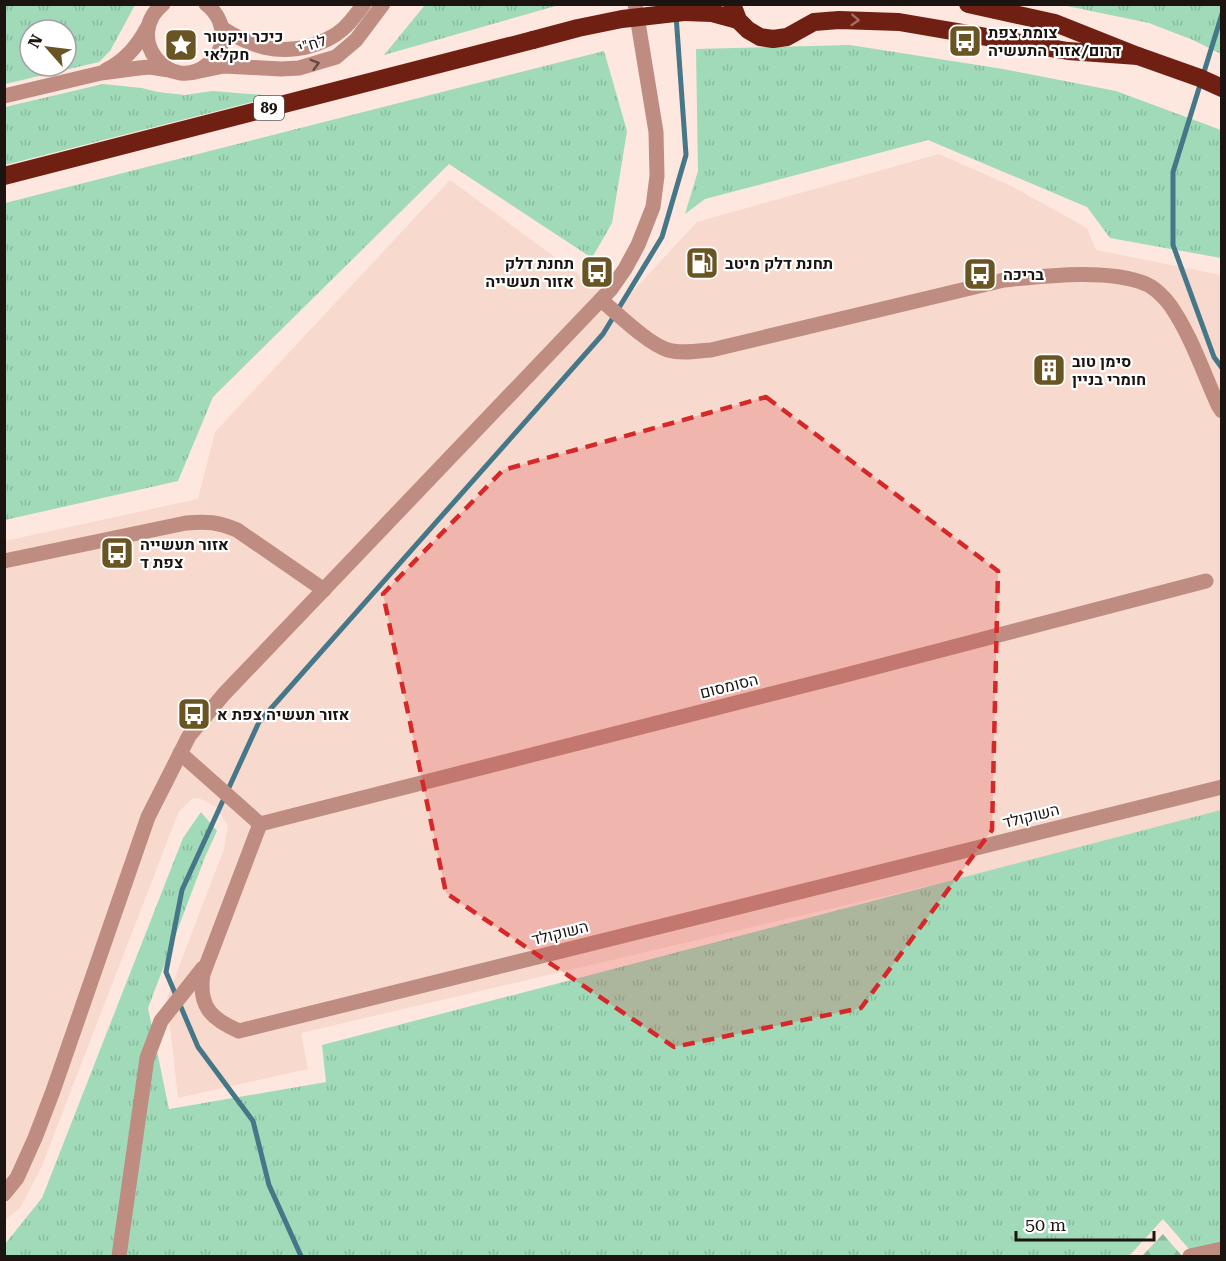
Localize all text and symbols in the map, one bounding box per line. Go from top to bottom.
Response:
one-way arrow [851,14,860,27]
north arrow [18,18,78,78]
bus stop icon: צומת צפת דרום/אזור התעשיה [947,23,983,59]
place label: צומת צפת דרום/אזור התעשיה [988,23,1121,60]
place icon: כיכר ויקטור חקלאי [163,27,199,63]
place label: כיכר ויקטור חקלאי [204,27,283,64]
text: N [24,31,46,51]
street label: לח"י [295,31,329,57]
one-way arrow [309,59,320,71]
road number: 89 [254,96,284,120]
fuel station icon: תחנת דלק מיטב [684,245,720,281]
place label: תחנת דלק אזור תעשייה [485,254,574,291]
bus stop icon: תחנת דלק אזור תעשייה [579,254,615,290]
place label: תחנת דלק מיטב [725,254,833,273]
bus stop icon: בריכה [962,256,998,292]
place label: בריכה [1003,265,1044,284]
building icon: סימן טוב חומרי בניין [1031,352,1067,388]
place label: סימן טוב חומרי בניין [1072,352,1146,389]
bus stop icon: אזור תעשייה צפת ד [99,535,135,571]
place label: אזור תעשייה צפת ד [140,535,229,572]
street label: הסומסום [698,670,760,702]
bus stop icon: אזור תעשיה צפת א [176,696,212,732]
place label: אזור תעשיה צפת א [217,705,350,724]
street label: השוקולד [1001,800,1061,832]
street label: השוקולד [530,917,590,949]
scale bar [1016,1204,1154,1242]
text: 50 m [1025,1214,1066,1235]

